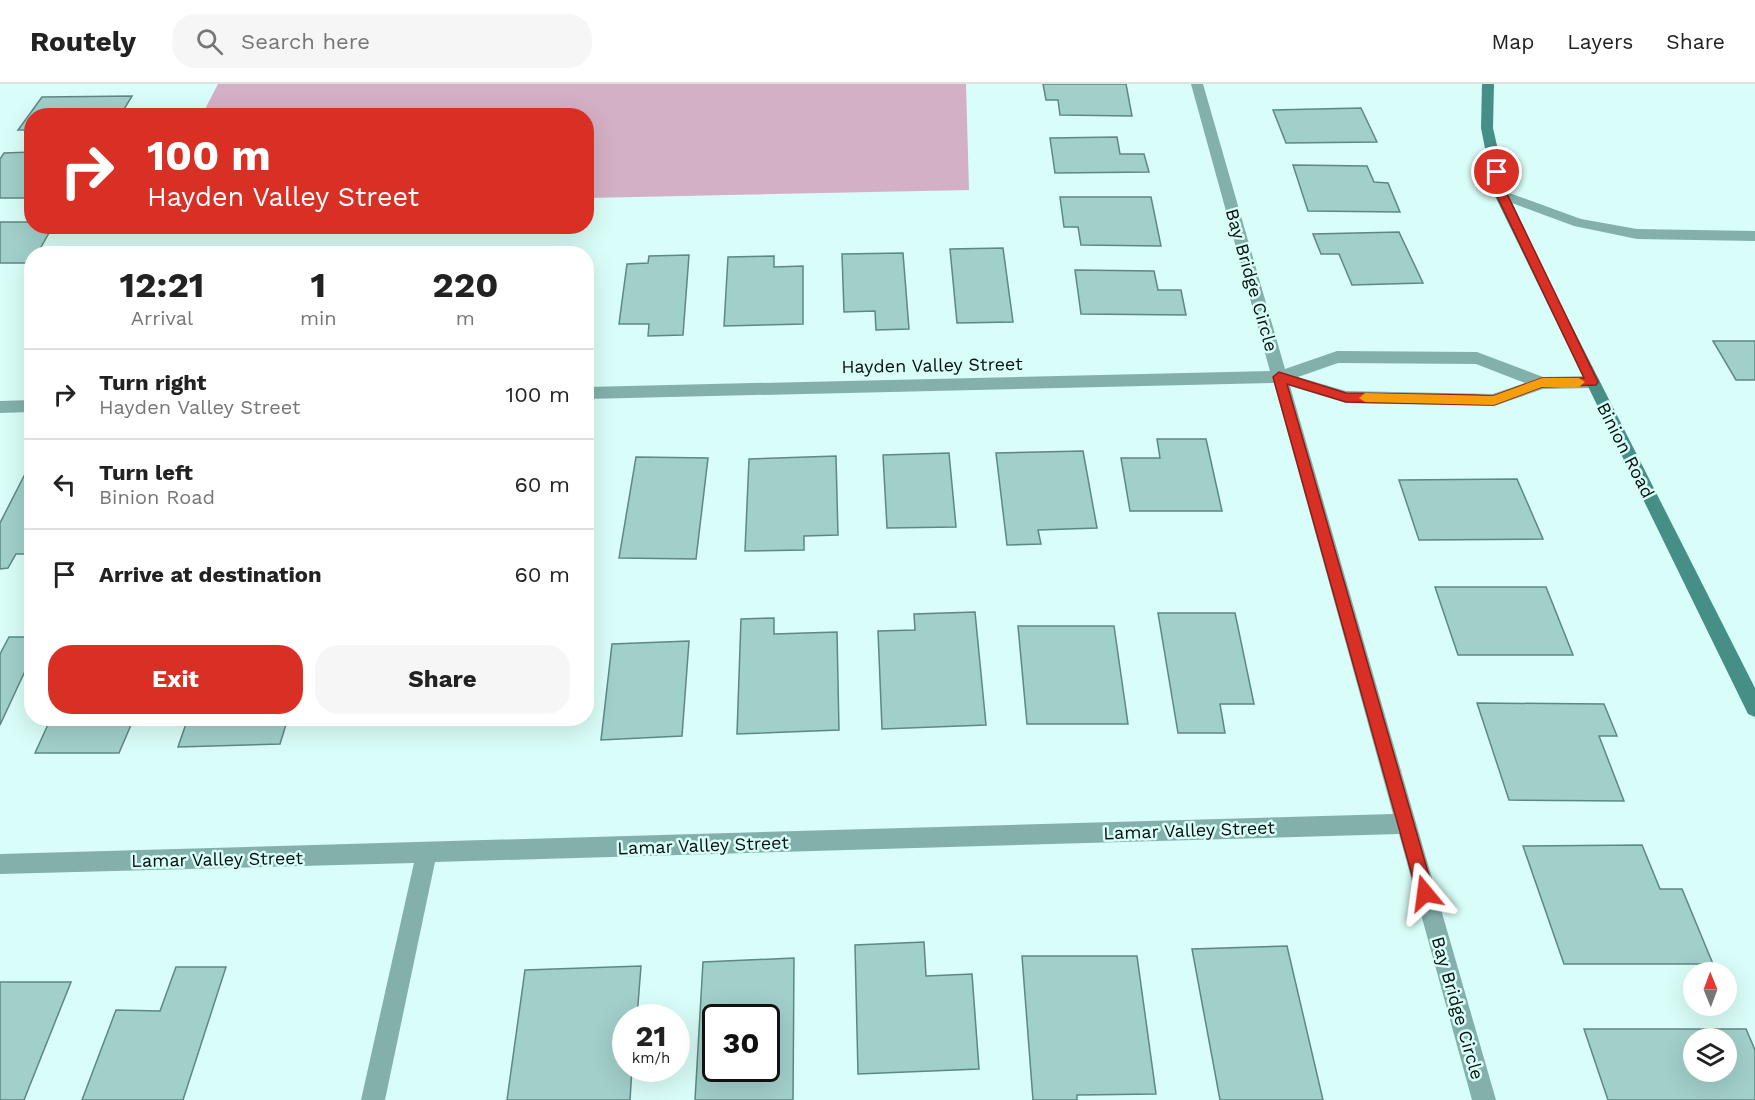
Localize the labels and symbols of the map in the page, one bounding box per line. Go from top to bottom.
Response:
pin [1471,146,1522,197]
street label: Bay Bridge Circle [1222,206,1282,354]
street label: Hayden Valley Street [841,353,1023,377]
street label: Binion Road [1593,399,1659,501]
street label: Lamar Valley Street [1103,816,1276,843]
street label: Lamar Valley Street [617,831,790,858]
street label: Lamar Valley Street [131,847,303,871]
position arrow [1393,861,1457,925]
street label: Bay Bridge Circle [1428,934,1488,1082]
north arrow [1683,962,1737,1016]
speed limit sign: 30 [702,1004,780,1082]

